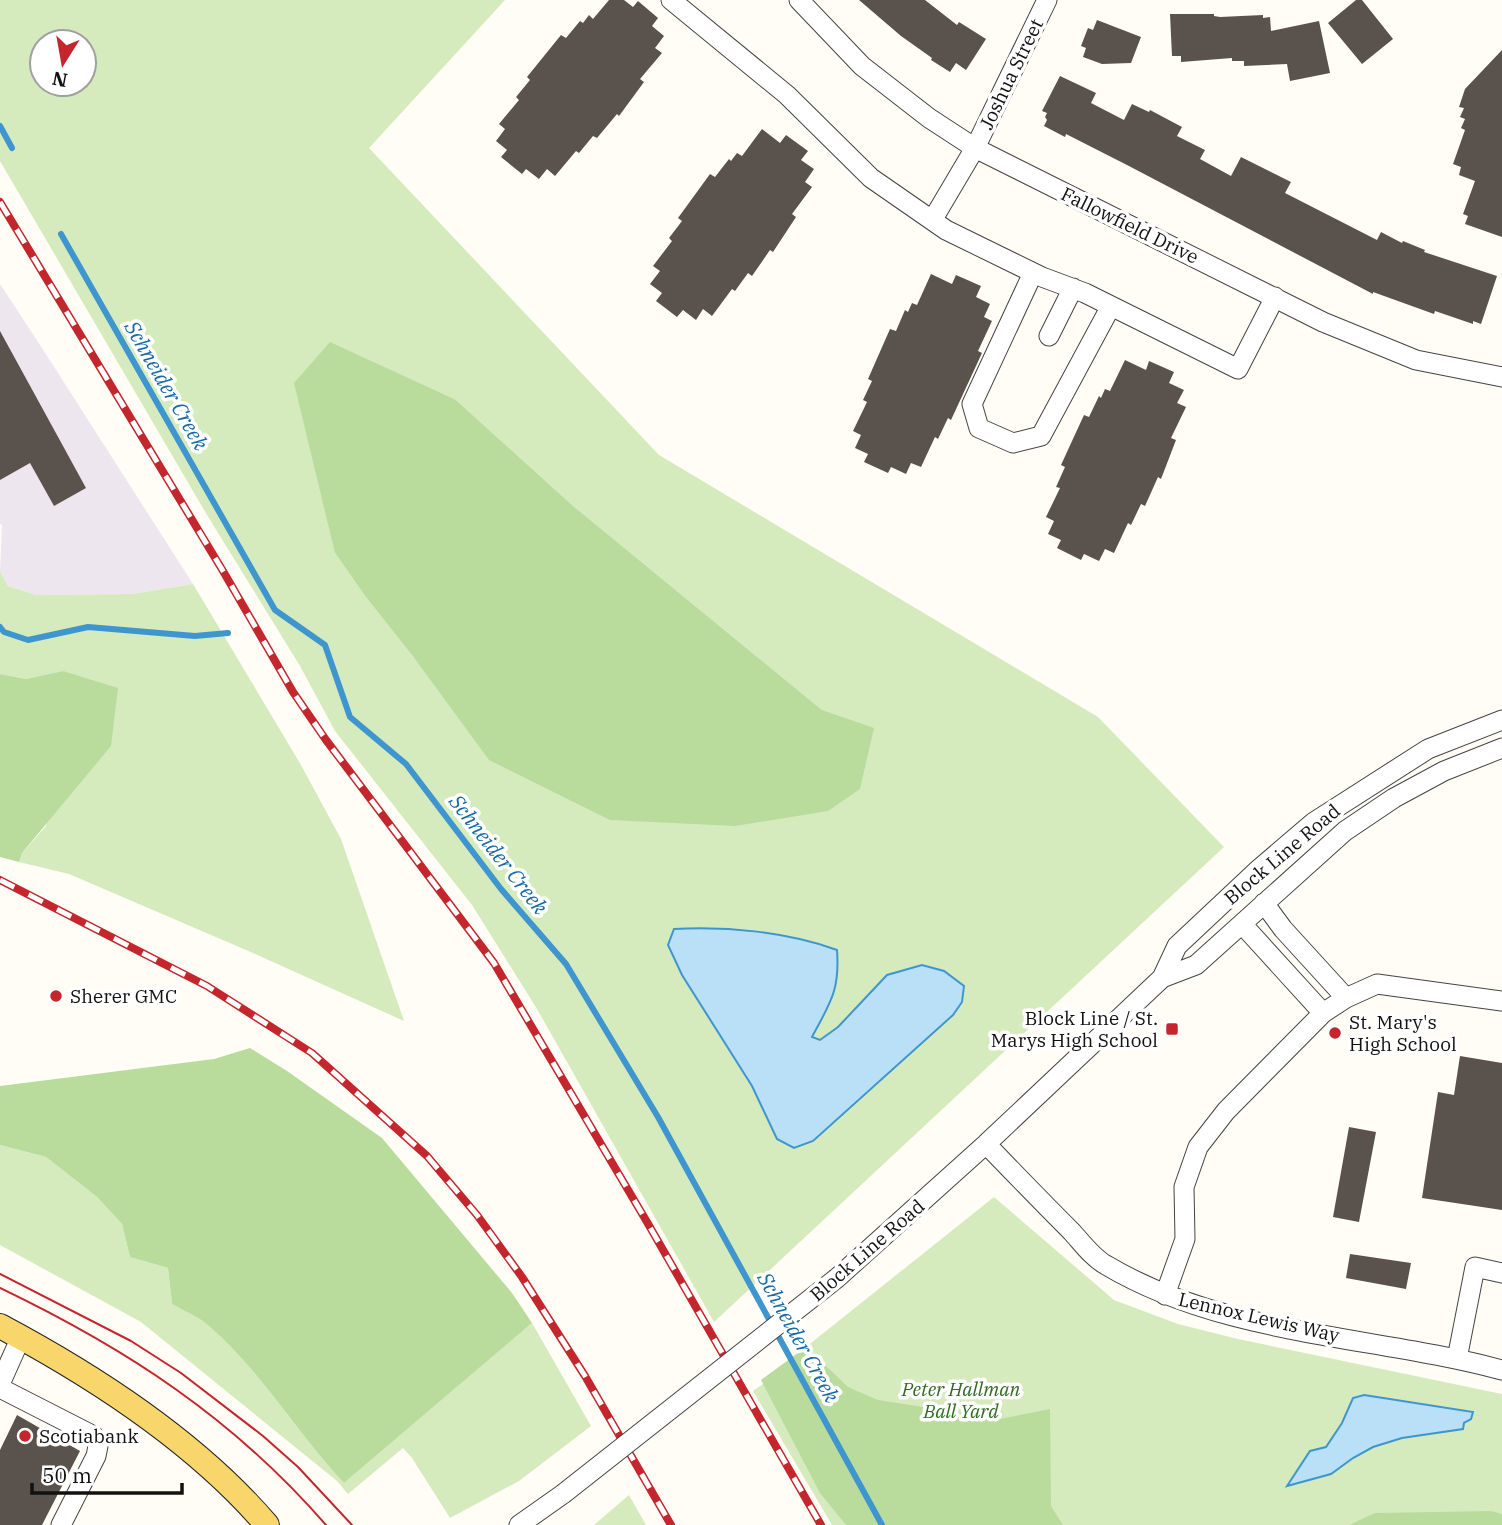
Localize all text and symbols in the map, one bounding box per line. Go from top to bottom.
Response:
street label: Joshua Street [974,14,1048,133]
north arrow [28,28,98,98]
text: N [50,66,69,93]
street label: Fallowfield Drive [1057,181,1203,269]
water label: Schneider Creek [118,314,216,456]
water label: Schneider Creek [443,787,555,920]
street label: Block Line Road [1219,799,1345,909]
place label: Sherer GMC [70,984,177,1008]
marker: Sherer GMC [48,988,64,1004]
place label: Block Line / St. Marys High School [991,1006,1158,1052]
place label: St. Mary's High School [1349,1010,1457,1056]
marker: Block Line / St. Marys High School [1164,1021,1180,1037]
marker: St. Mary's High School [1327,1025,1343,1041]
street label: Block Line Road [805,1194,929,1306]
water label: Schneider Creek [751,1266,847,1408]
street label: Lennox Lewis Way [1176,1287,1343,1347]
park label: Peter Hallman Ball Yard [901,1377,1021,1423]
place label: Scotiabank [39,1424,139,1448]
marker: Scotiabank [17,1428,33,1444]
scale bar [32,1452,182,1496]
text: 50 m [42,1461,92,1489]

